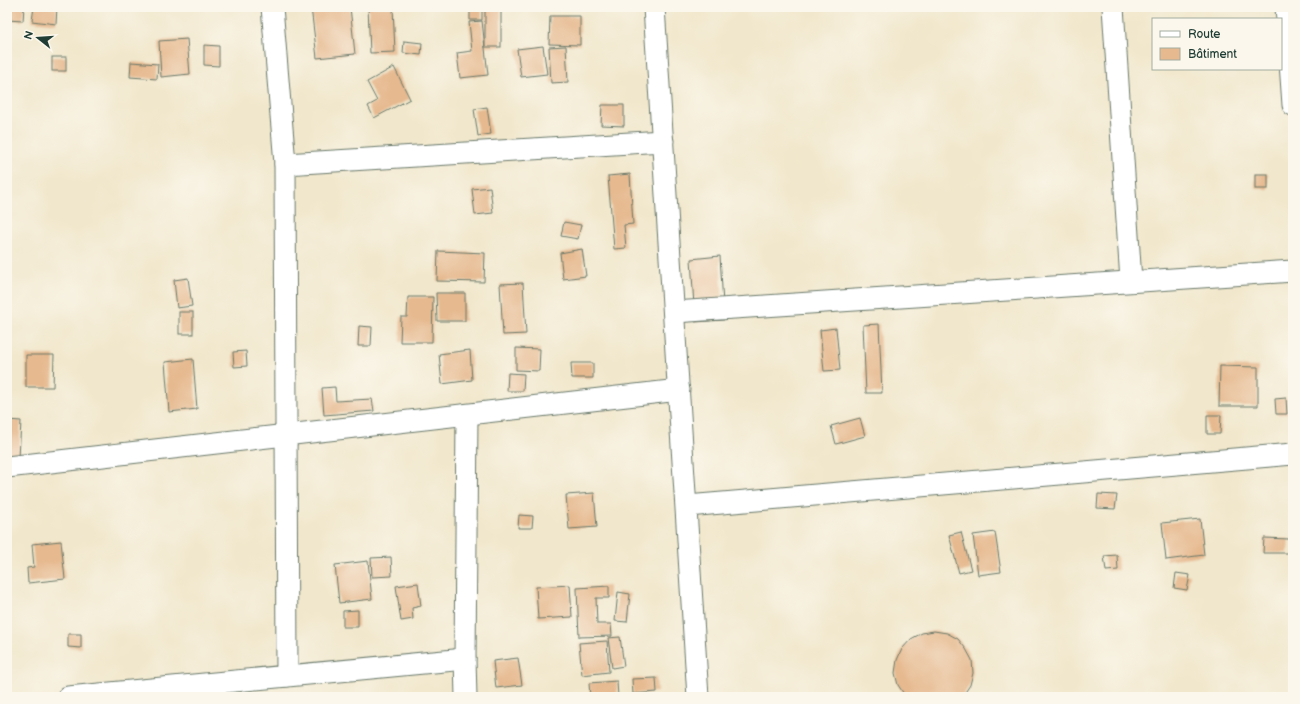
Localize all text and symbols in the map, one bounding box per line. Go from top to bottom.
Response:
north arrow [18,18,58,58]
legend [1152,18,1282,70]
text: Route [1188,27,1220,42]
text: N [21,29,36,41]
text: Bâtiment [1188,47,1237,62]

